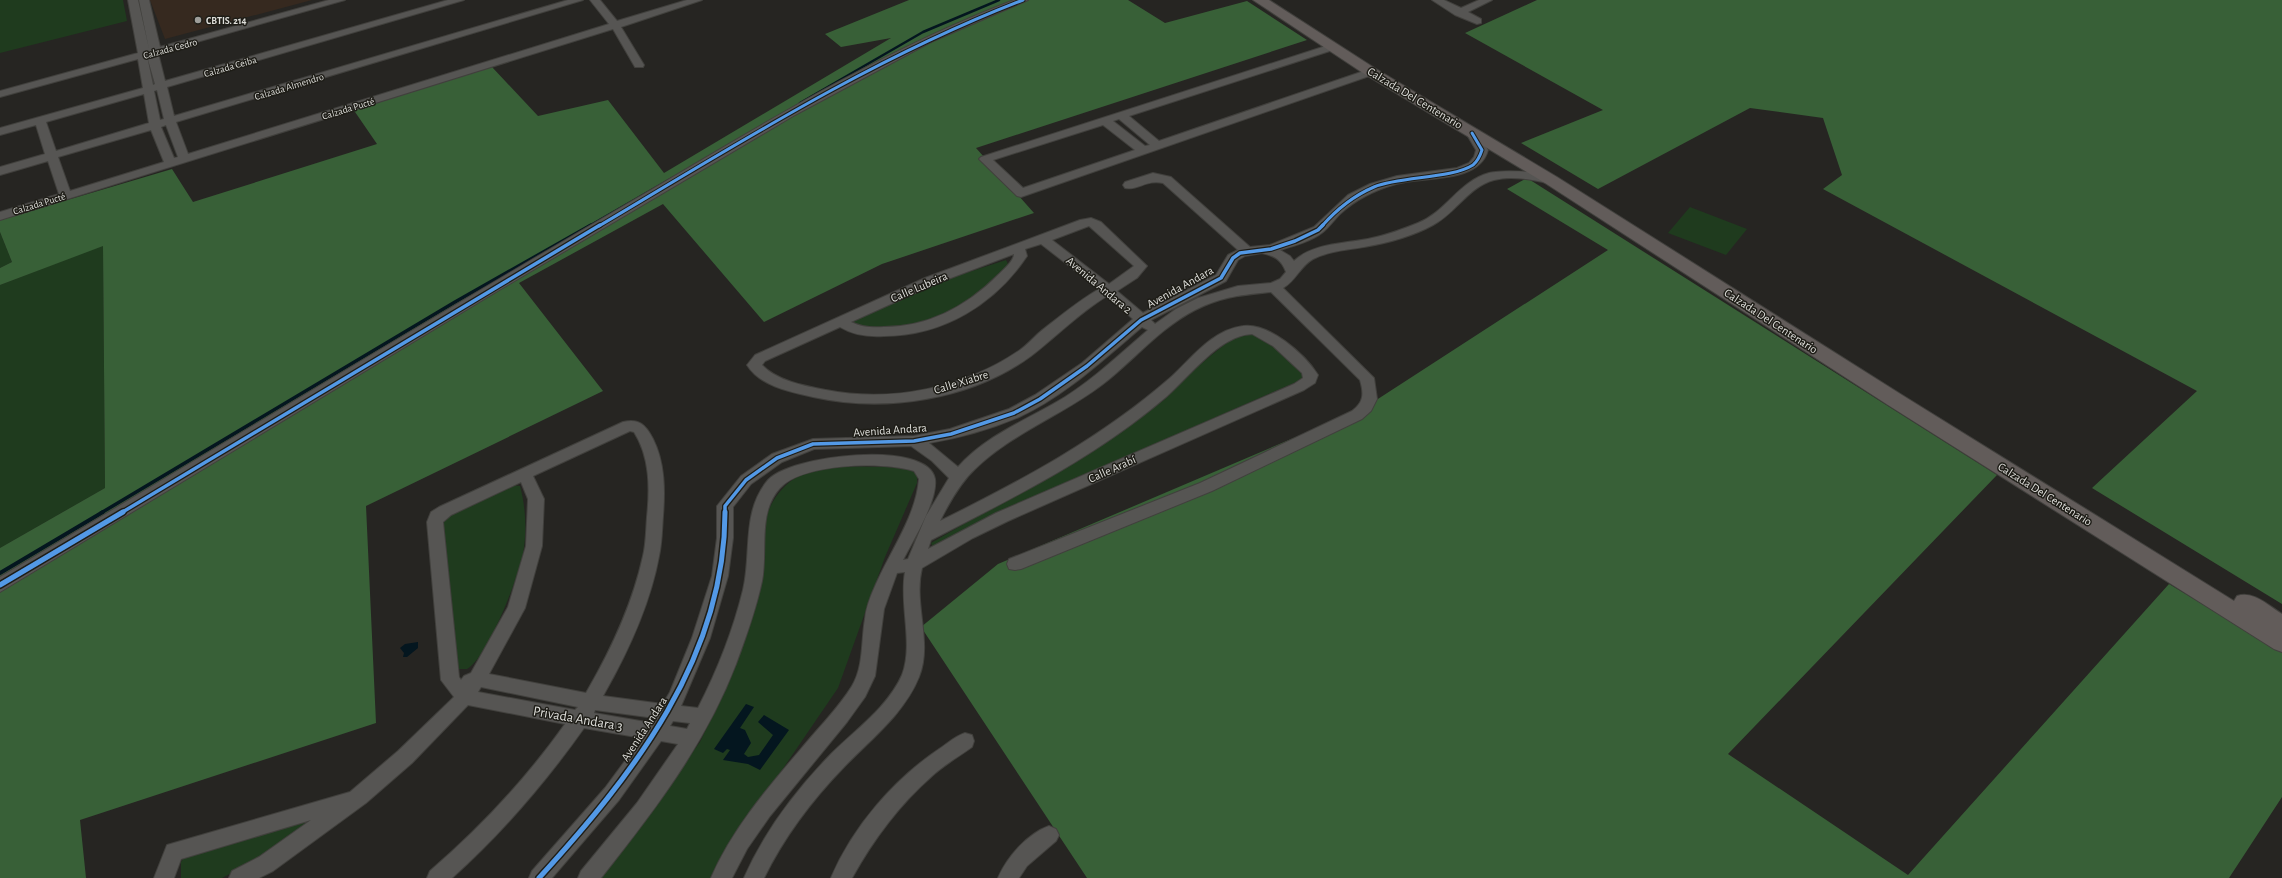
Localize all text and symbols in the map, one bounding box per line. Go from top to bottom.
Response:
marker: CBTIS. 214 [193,15,203,25]
place label: CBTIS. 214 [206,16,247,26]
street label: Calzada Cedro [142,37,198,61]
street label: Calzada Ceiba [203,55,258,79]
street label: Calzada Del Centenario [1365,65,1465,131]
street label: Calzada Almendro [253,72,325,102]
street label: Calzada Pucté [321,96,376,122]
street label: Calzada Pucté [12,191,67,217]
street label: Avenida Andara 2 [1064,254,1134,316]
street label: Avenida Andara [1145,264,1216,310]
street label: Calle Lubeira [889,270,949,304]
street label: Calzada Del Centenario [1722,286,1820,356]
street label: Calle Xiabre [932,368,990,396]
street label: Avenida Andara [853,421,928,439]
street label: Calle Arabí [1087,453,1138,485]
street label: Calzada Del Centenario [1996,460,2094,528]
street label: Avenida Andara [619,694,669,763]
street label: Privada Andara 3 [532,704,624,734]

